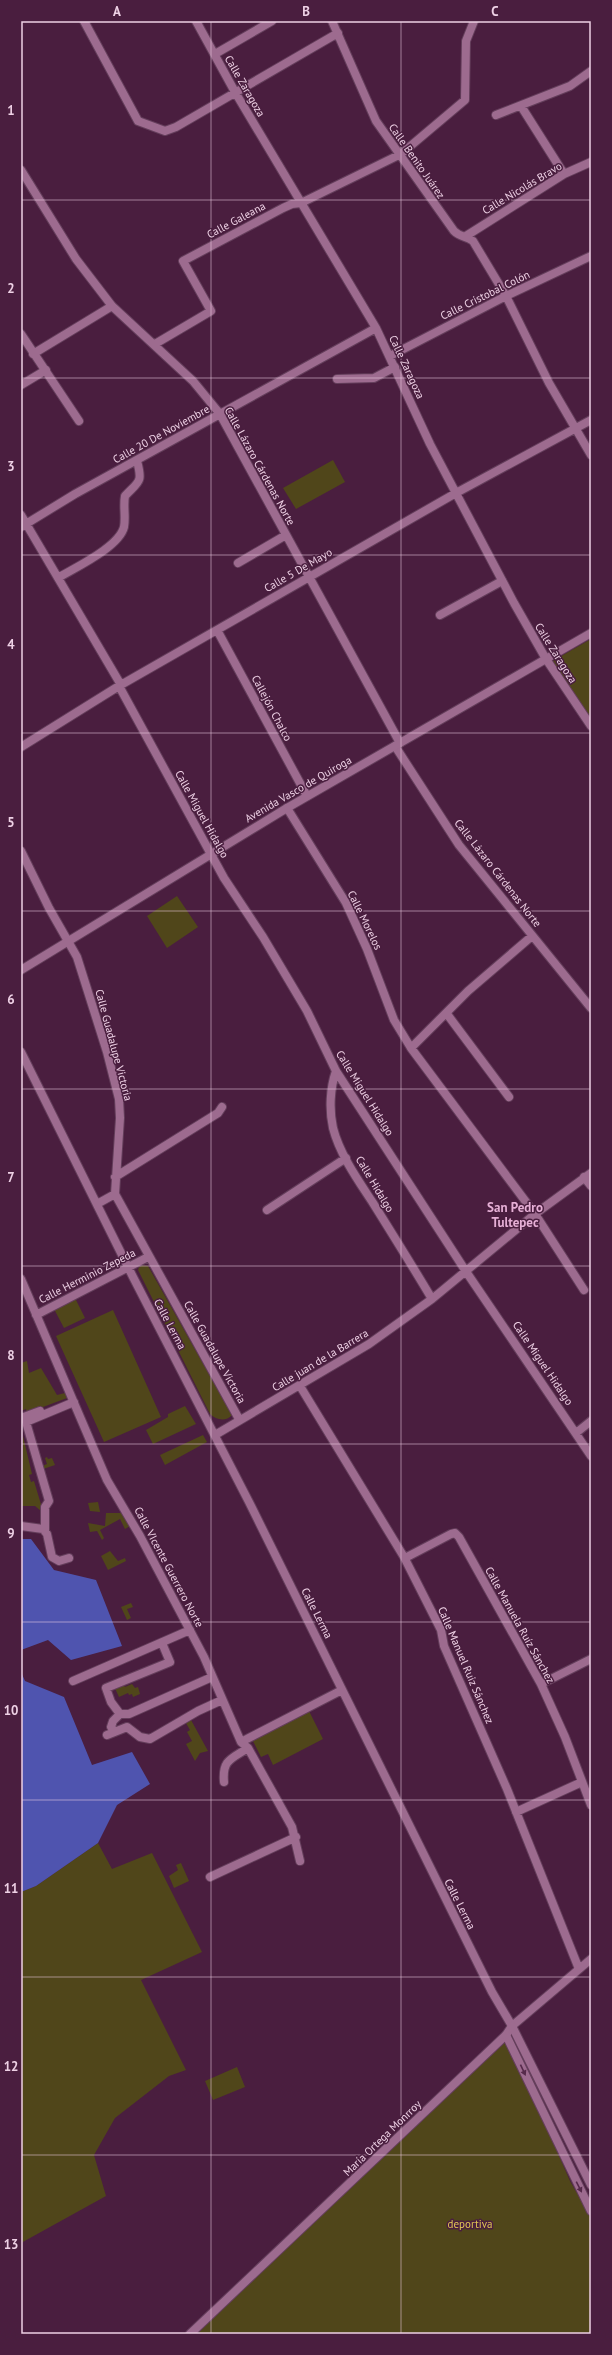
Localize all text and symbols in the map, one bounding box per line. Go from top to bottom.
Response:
text: A [113,3,121,20]
text: B [302,3,310,20]
text: C [491,3,499,20]
street label: Calle Zaragoza [222,53,268,119]
text: 1 [7,102,15,119]
street label: Calle Benito Juárez [386,121,448,201]
street label: Calle Nicolás Bravo [480,159,564,217]
street label: Calle Galeana [204,199,268,241]
street label: Calle Cristobal Colón [438,267,532,323]
text: 2 [7,280,15,297]
street label: Calle Zaragoza [386,333,428,401]
street label: Calle 20 De Noviembre [110,401,212,466]
street label: Calle Lázaro Cárdenas Norte [222,404,299,528]
text: 3 [7,458,15,475]
street label: Calle 5 De Mayo [261,545,335,595]
street label: Calle Zaragoza [532,620,580,686]
text: 4 [7,636,15,653]
street label: Callejón Chalco [249,673,295,744]
street label: Avenida Vasco de Quiroga [242,753,354,825]
street label: Calle Miguel Hidalgo [172,768,232,861]
text: 5 [7,814,15,831]
street label: Calle Lázaro Cárdenas Norte [451,816,545,930]
street label: Calle Morelos [345,888,386,952]
street label: Calle Guadalupe Victoria [92,988,136,1102]
text: 6 [7,991,15,1008]
street label: Calle Miguel Hidalgo [333,1048,397,1139]
street label: Calle Hidalgo [353,1153,397,1215]
text: 7 [7,1169,15,1186]
district label: San Pedro Tultepec [487,1199,543,1231]
street label: Calle Herminio Zepeda [36,1246,138,1306]
street label: Calle Lerma [151,1296,189,1352]
street label: Calle Guadalupe Victoria [181,1298,249,1406]
street label: Calle Miguel Hidalgo [510,1318,576,1408]
street label: Calle juan de la Barrera [269,1326,371,1394]
text: 8 [7,1347,15,1364]
street label: Calle VIcente Guerrero Norte [131,1504,207,1630]
text: 9 [7,1525,15,1542]
street label: Calle Manuela Ruíz Sánchez [482,1564,558,1686]
street label: Calle Lerma [298,1585,336,1641]
street label: Calle Manuel Ruiz Sánchez [435,1604,497,1726]
text: 10 [4,1702,18,1719]
street label: Calle Lerma [441,1876,479,1932]
text: 11 [4,1880,18,1897]
text: 12 [4,2058,18,2075]
one-way arrow [520,2065,526,2076]
street label: María Ortega Monrroy [340,2097,425,2179]
one-way arrow [576,2182,582,2193]
park label: deportiva [448,2217,492,2231]
text: 13 [4,2236,18,2253]

